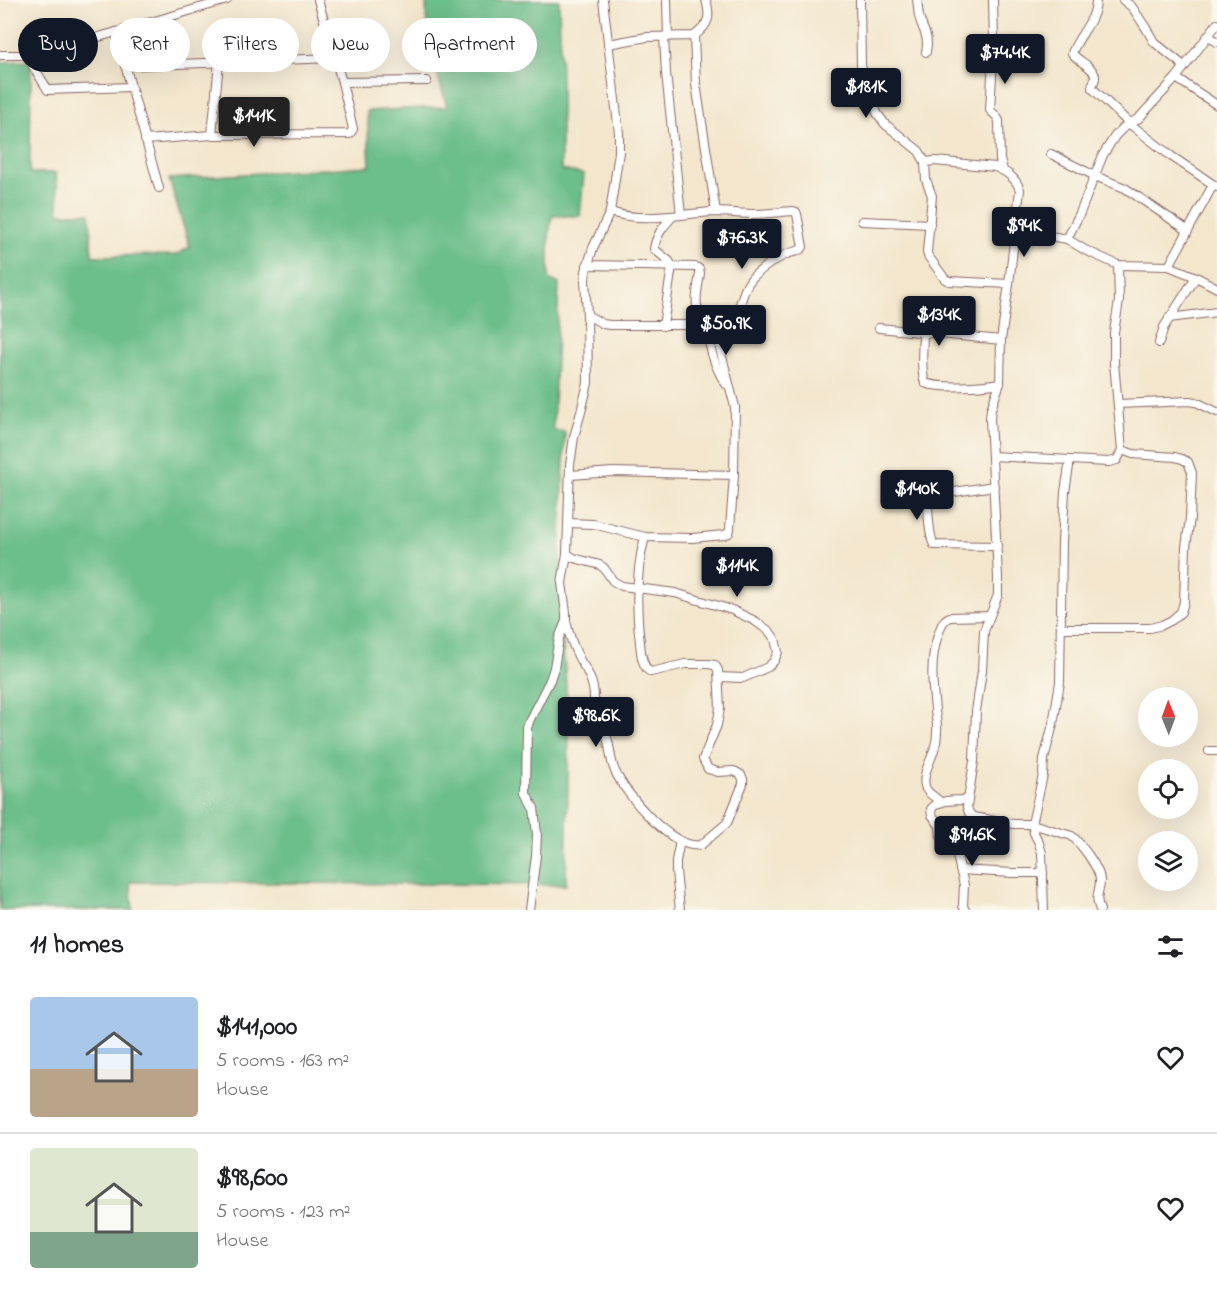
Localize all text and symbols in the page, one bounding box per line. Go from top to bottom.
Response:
chip: Buy [18,18,98,72]
chip: Rent [110,18,190,72]
chip: Filters [202,18,299,72]
chip: New [311,18,390,72]
chip: Apartment [402,18,537,72]
pin: $74.4K [956,34,1054,85]
text: $74.4K [980,39,1030,68]
pin: $181K [824,68,908,119]
text: $181K [845,73,887,102]
pin: $141K [212,97,296,148]
text: $141K [233,102,275,131]
pin: $94K [988,207,1060,258]
text: $94K [1006,212,1042,241]
pin: $76.3K [693,219,791,270]
text: $76.3K [716,224,768,253]
pin: $134K [897,296,981,347]
text: $134K [917,301,961,330]
pin: $50.9K [677,305,775,356]
text: $50.9K [700,310,752,339]
pin: $140K [875,470,959,521]
text: $140K [894,475,940,504]
pin: $114K [695,547,779,598]
text: $114K [716,552,758,581]
north arrow [1138,687,1198,747]
map controls [1138,687,1198,891]
pin: $98.6K [547,697,645,748]
text: $98.6K [572,702,620,731]
button: locate [1138,759,1198,819]
pin: $91.6K [923,816,1021,867]
text: $91.6K [948,821,996,850]
button: layers [1138,831,1198,891]
text: 11 homes [30,927,124,965]
icon: filters [1154,930,1187,963]
text: $141,000 [216,1009,297,1047]
icon: home [78,1021,150,1093]
icon: heart [1154,1041,1187,1074]
text: 5 rooms · 163 m² [216,1047,349,1076]
text: House [216,1076,269,1105]
text: $98,600 [216,1160,288,1198]
icon: home [78,1172,150,1244]
icon: heart [1154,1192,1187,1225]
text: 5 rooms · 123 m² [216,1198,350,1227]
text: House [216,1227,269,1256]

